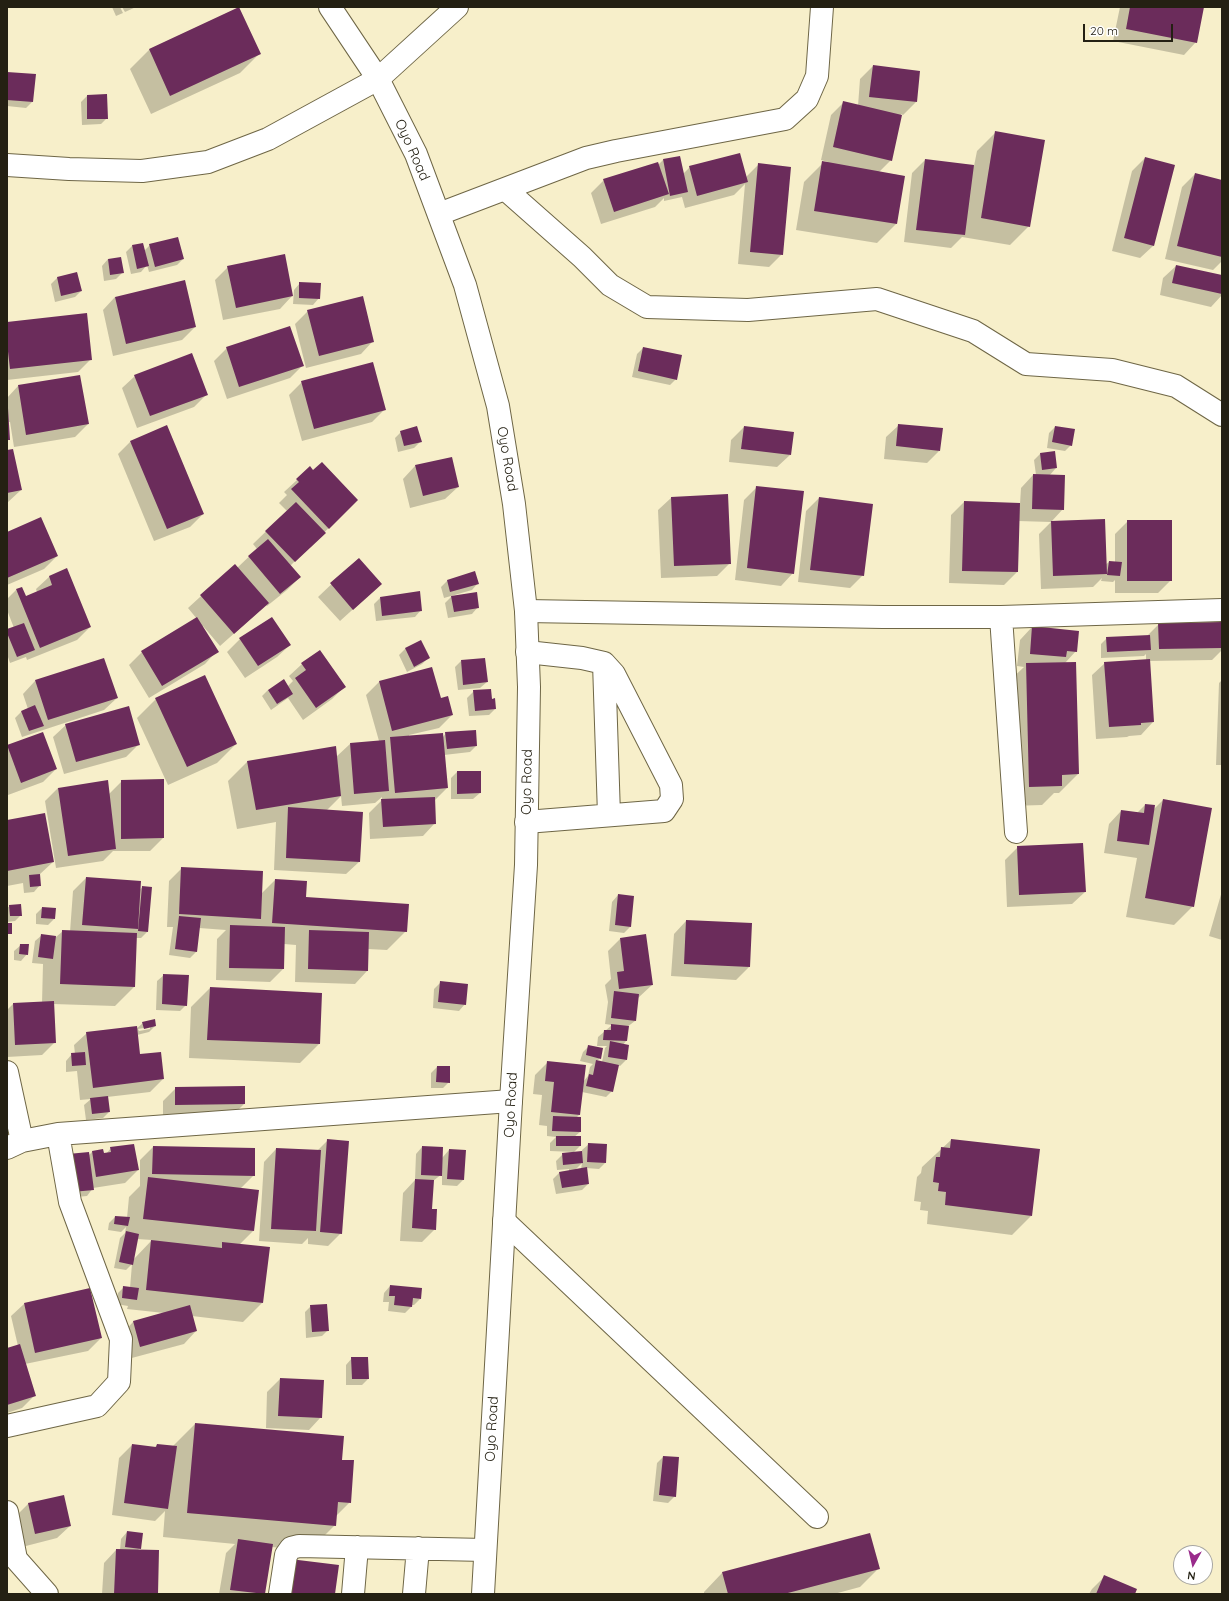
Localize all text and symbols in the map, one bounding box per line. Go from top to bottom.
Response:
scale bar [1085,16,1175,42]
text: 20 m [1090,23,1118,38]
street label: Oyo Road [391,117,433,183]
street label: Oyo Road [493,425,521,493]
street label: Oyo Road [518,749,536,815]
street label: Oyo Road [501,1072,521,1138]
street label: Oyo Road [482,1396,502,1462]
north arrow [1173,1545,1213,1585]
text: N [1186,1568,1196,1583]

